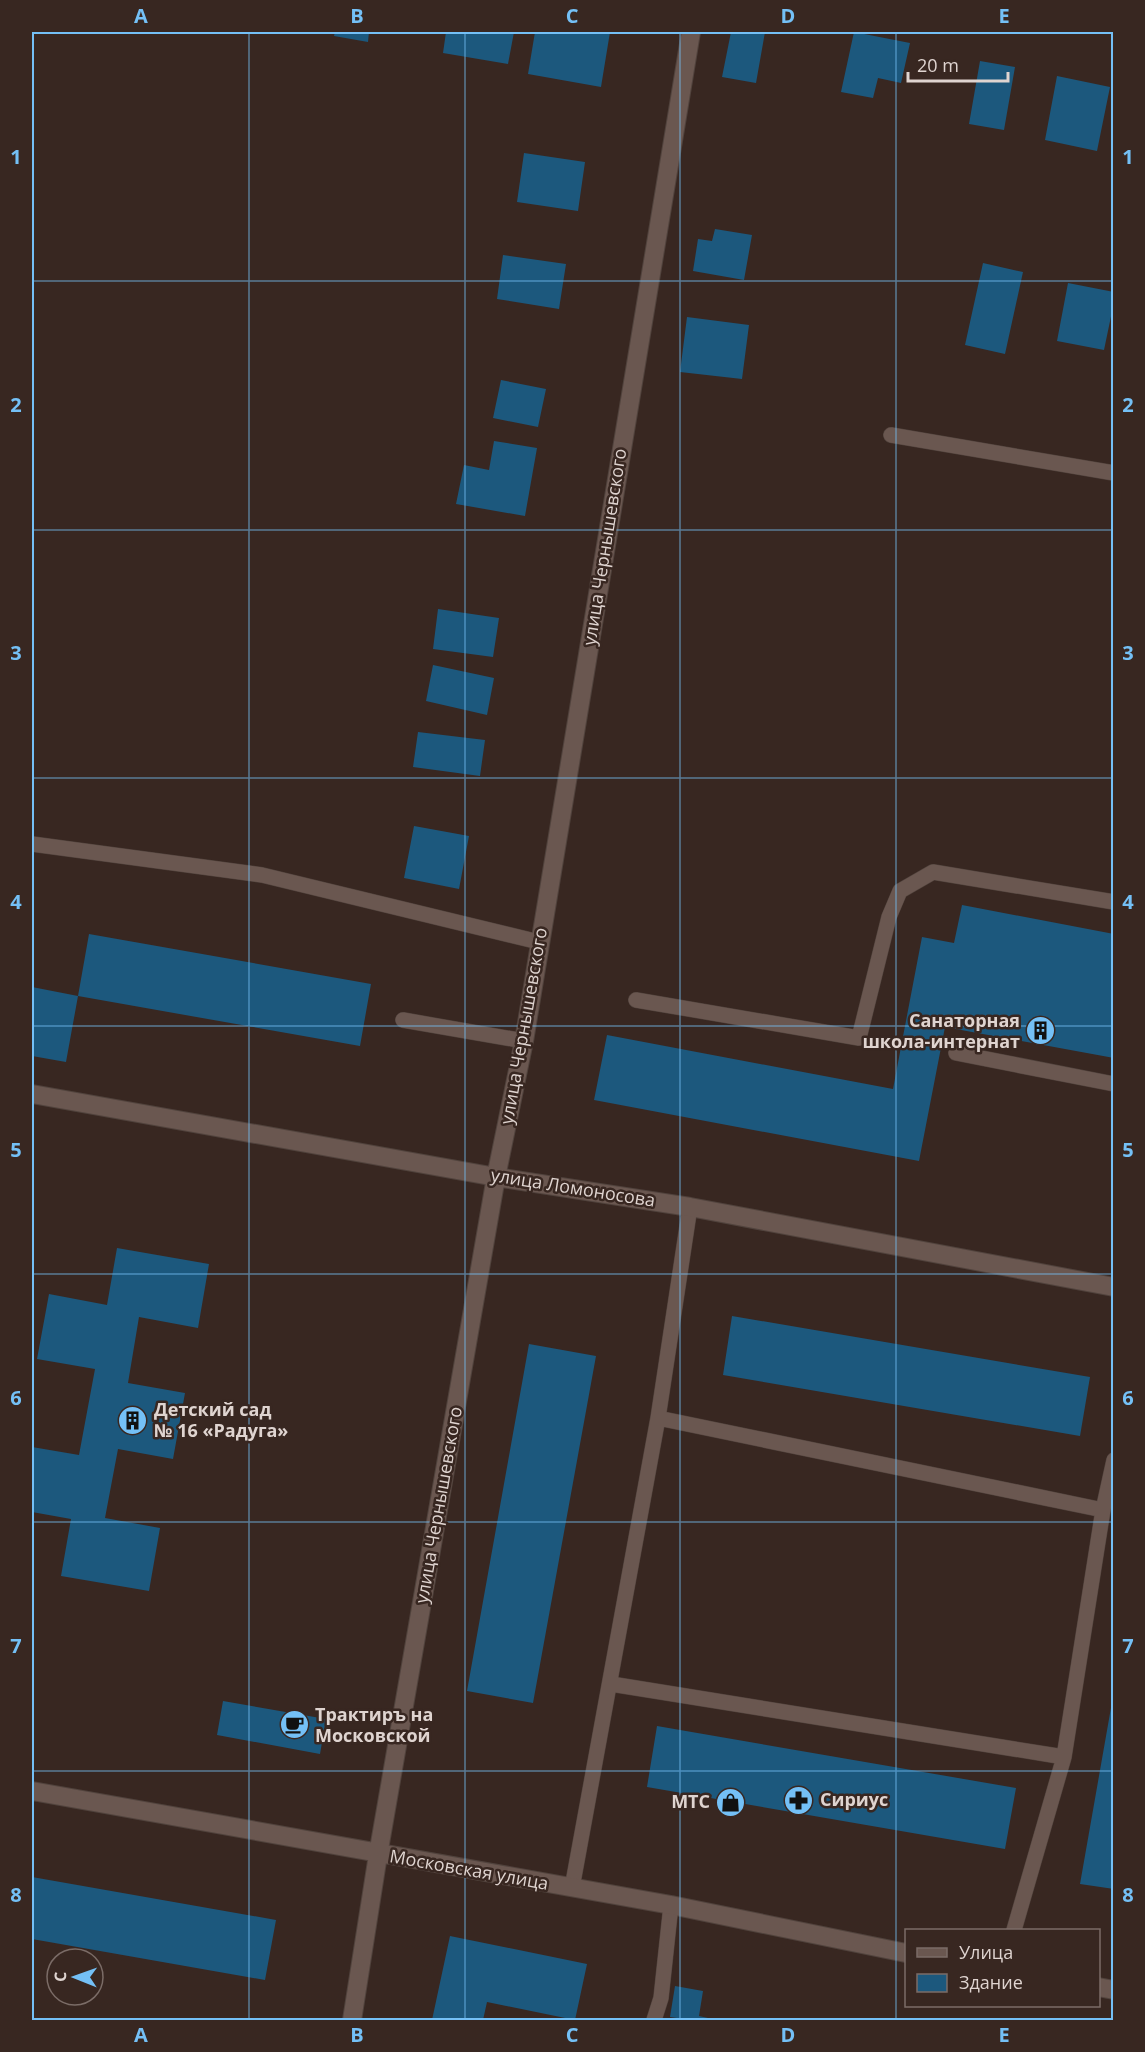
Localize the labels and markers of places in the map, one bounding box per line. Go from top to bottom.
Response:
place label: Санаторная школа-интернат [862,1008,1020,1053]
building icon: Санаторная школа-интернат [1025,1015,1057,1047]
place label: Детский сад № 16 «Радуга» [154,1397,288,1442]
building icon: Детский сад № 16 «Радуга» [117,1404,149,1436]
place label: Трактиръ на Московской [315,1702,433,1747]
cafe icon: Трактиръ на Московской [278,1709,310,1741]
pharmacy icon: Сириус [783,1784,815,1816]
shop icon: МТС [715,1786,747,1818]
place label: Сириус [820,1787,888,1811]
place label: МТС [671,1789,710,1813]

